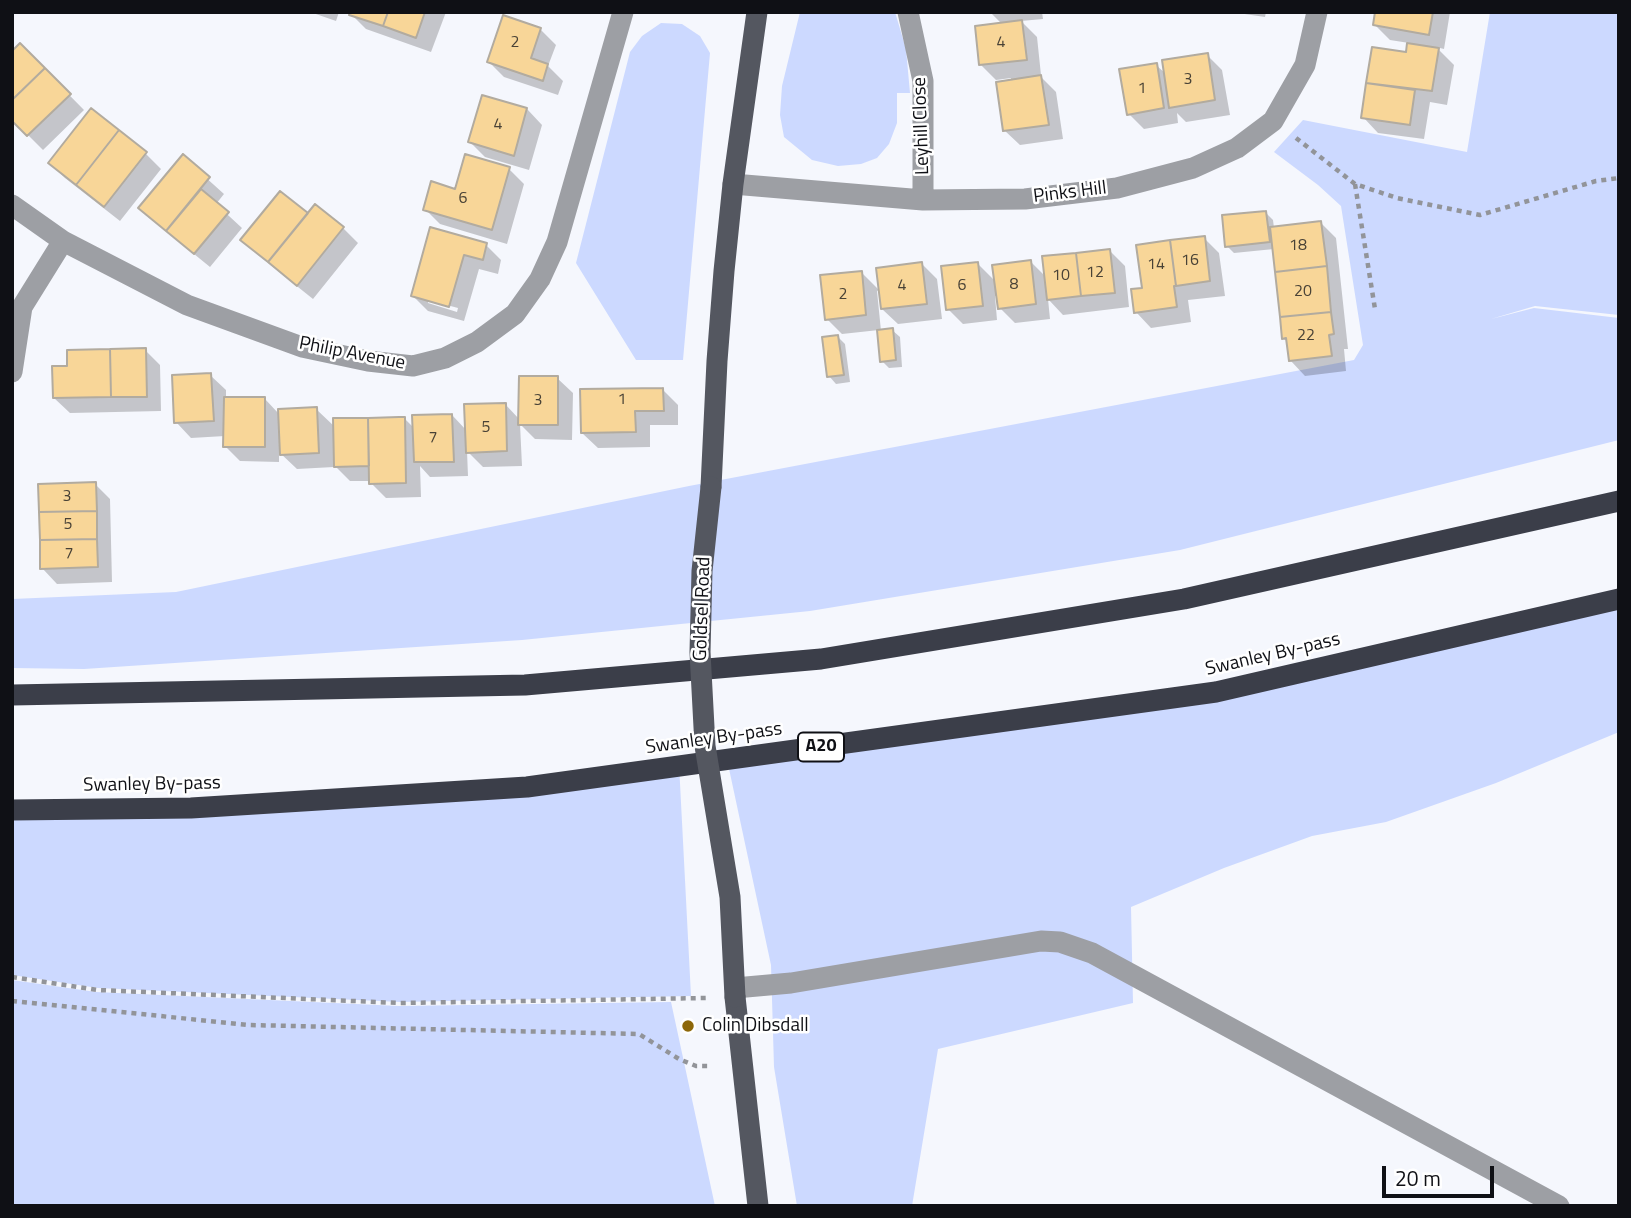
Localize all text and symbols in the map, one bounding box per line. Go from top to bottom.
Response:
house number: 2 [511,33,519,53]
house number: 4 [997,33,1005,53]
house number: 3 [1184,70,1192,90]
street label: Leyhill Close [909,77,935,175]
house number: 1 [1138,79,1146,99]
house number: 4 [494,115,502,135]
street label: Pinks Hill [1032,177,1108,209]
house number: 6 [459,189,467,209]
house number: 18 [1289,236,1307,256]
house number: 16 [1181,251,1199,271]
house number: 14 [1147,255,1165,275]
house number: 12 [1086,263,1104,283]
house number: 10 [1052,266,1070,286]
house number: 8 [1010,275,1018,295]
house number: 4 [898,276,906,296]
house number: 6 [958,276,966,296]
house number: 20 [1294,282,1312,302]
house number: 2 [839,285,847,305]
house number: 22 [1297,326,1315,346]
street label: Philip Avenue [297,333,407,375]
house number: 1 [618,390,626,410]
house number: 3 [534,391,542,411]
house number: 5 [482,418,490,438]
house number: 7 [429,428,437,448]
house number: 3 [63,487,71,507]
house number: 5 [64,515,72,535]
house number: 7 [65,544,73,564]
street label: Goldsel Road [690,556,716,662]
street label: Swanley By-pass [1203,628,1343,682]
street label: Swanley By-pass [644,718,784,760]
road number: A20 [798,732,844,762]
street label: Swanley By-pass [83,772,221,798]
place label: Colin Dibsdall [702,1015,809,1037]
marker: Colin Dibsdall [680,1018,696,1034]
scale bar [1386,1152,1498,1196]
text: 20 m [1395,1162,1441,1194]

